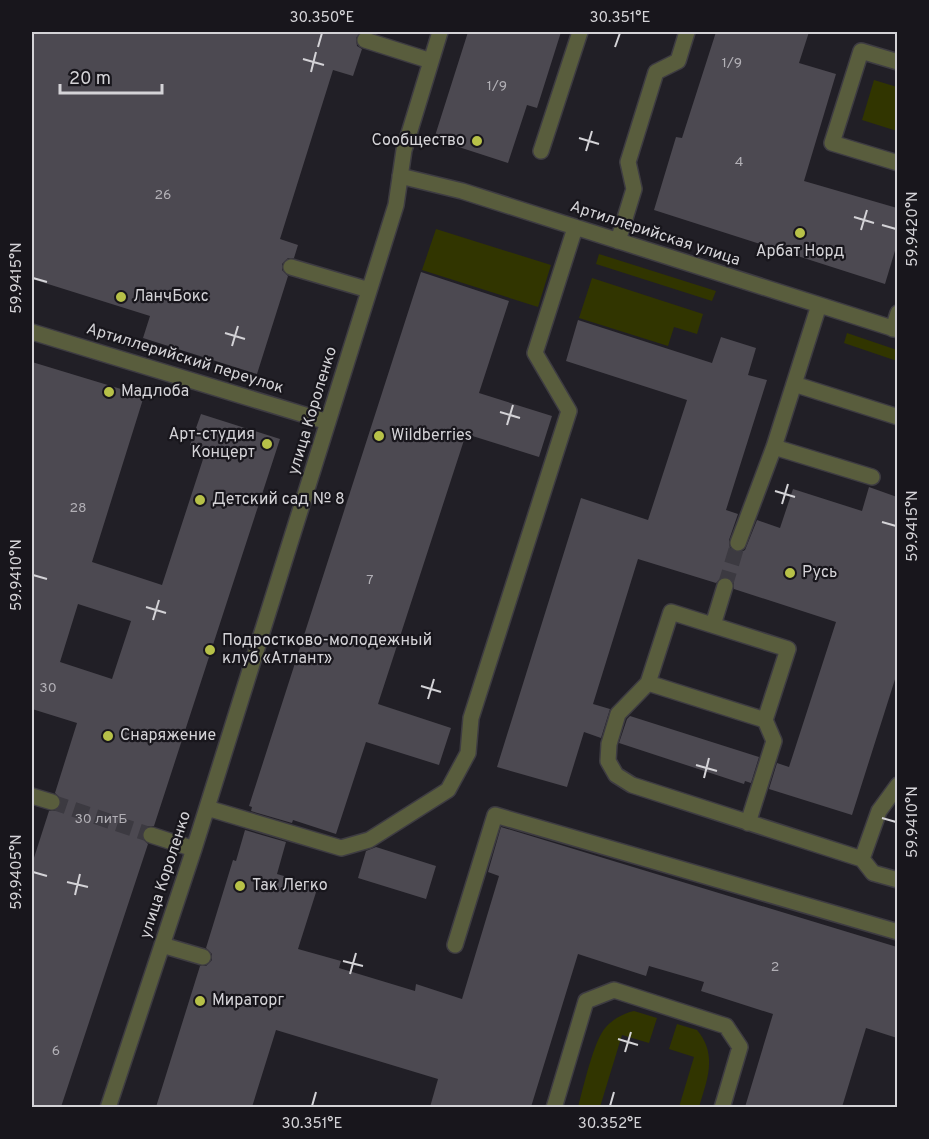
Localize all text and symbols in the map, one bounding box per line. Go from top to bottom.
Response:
text: 30.350°E [290,9,354,28]
text: 30.351°E [590,9,650,28]
house number: 1/9 [722,55,742,72]
scale bar [60,57,162,95]
text: 20 m [69,68,111,91]
house number: 1/9 [487,78,507,95]
place label: Сообщество [372,131,465,151]
marker: Сообщество [470,134,484,148]
house number: 4 [735,154,743,171]
house number: 26 [155,187,171,204]
text: 59.9420°N [904,191,923,267]
street label: Артиллерийская улица [567,197,743,271]
marker: Арбат Норд [793,226,807,240]
text: 59.9415°N [8,242,27,314]
place label: Арбат Норд [756,242,844,262]
place label: ЛанчБокс [133,287,209,307]
marker: ЛанчБокс [114,290,128,304]
street label: Артиллерийский переулок [84,319,286,399]
street label: улица Короленко [284,344,342,478]
place label: Мадлоба [121,382,189,402]
marker: Мадлоба [102,385,116,399]
place label: Арт-студия Концерт [168,425,255,463]
place label: Wildberries [391,426,472,446]
marker: Wildberries [372,429,386,443]
marker: Арт-студия Концерт [260,437,274,451]
place label: Детский сад № 8 [212,490,345,510]
text: 59.9415°N [904,490,923,562]
marker: Детский сад № 8 [193,493,207,507]
house number: 28 [69,500,87,517]
text: 59.9410°N [8,539,27,611]
place label: Русь [802,563,837,583]
marker: Русь [783,566,797,580]
house number: 7 [366,572,374,589]
place label: Подростково-молодежный клуб «Атлант» [222,631,432,669]
marker: Подростково-молодежный клуб «Атлант» [203,643,217,657]
house number: 30 [39,680,57,697]
place label: Снаряжение [120,726,216,746]
marker: Снаряжение [101,729,115,743]
text: 59.9410°N [904,786,923,858]
street label: улица Короленко [136,809,196,941]
house number: 30 литБ [74,811,128,828]
text: 59.9405°N [8,834,27,910]
place label: Так Легко [252,876,328,896]
marker: Так Легко [233,879,247,893]
house number: 2 [771,959,779,976]
place label: Мираторг [212,991,284,1011]
marker: Мираторг [193,994,207,1008]
house number: 6 [52,1043,60,1060]
text: 30.351°E [282,1115,342,1134]
text: 30.352°E [578,1115,642,1134]

